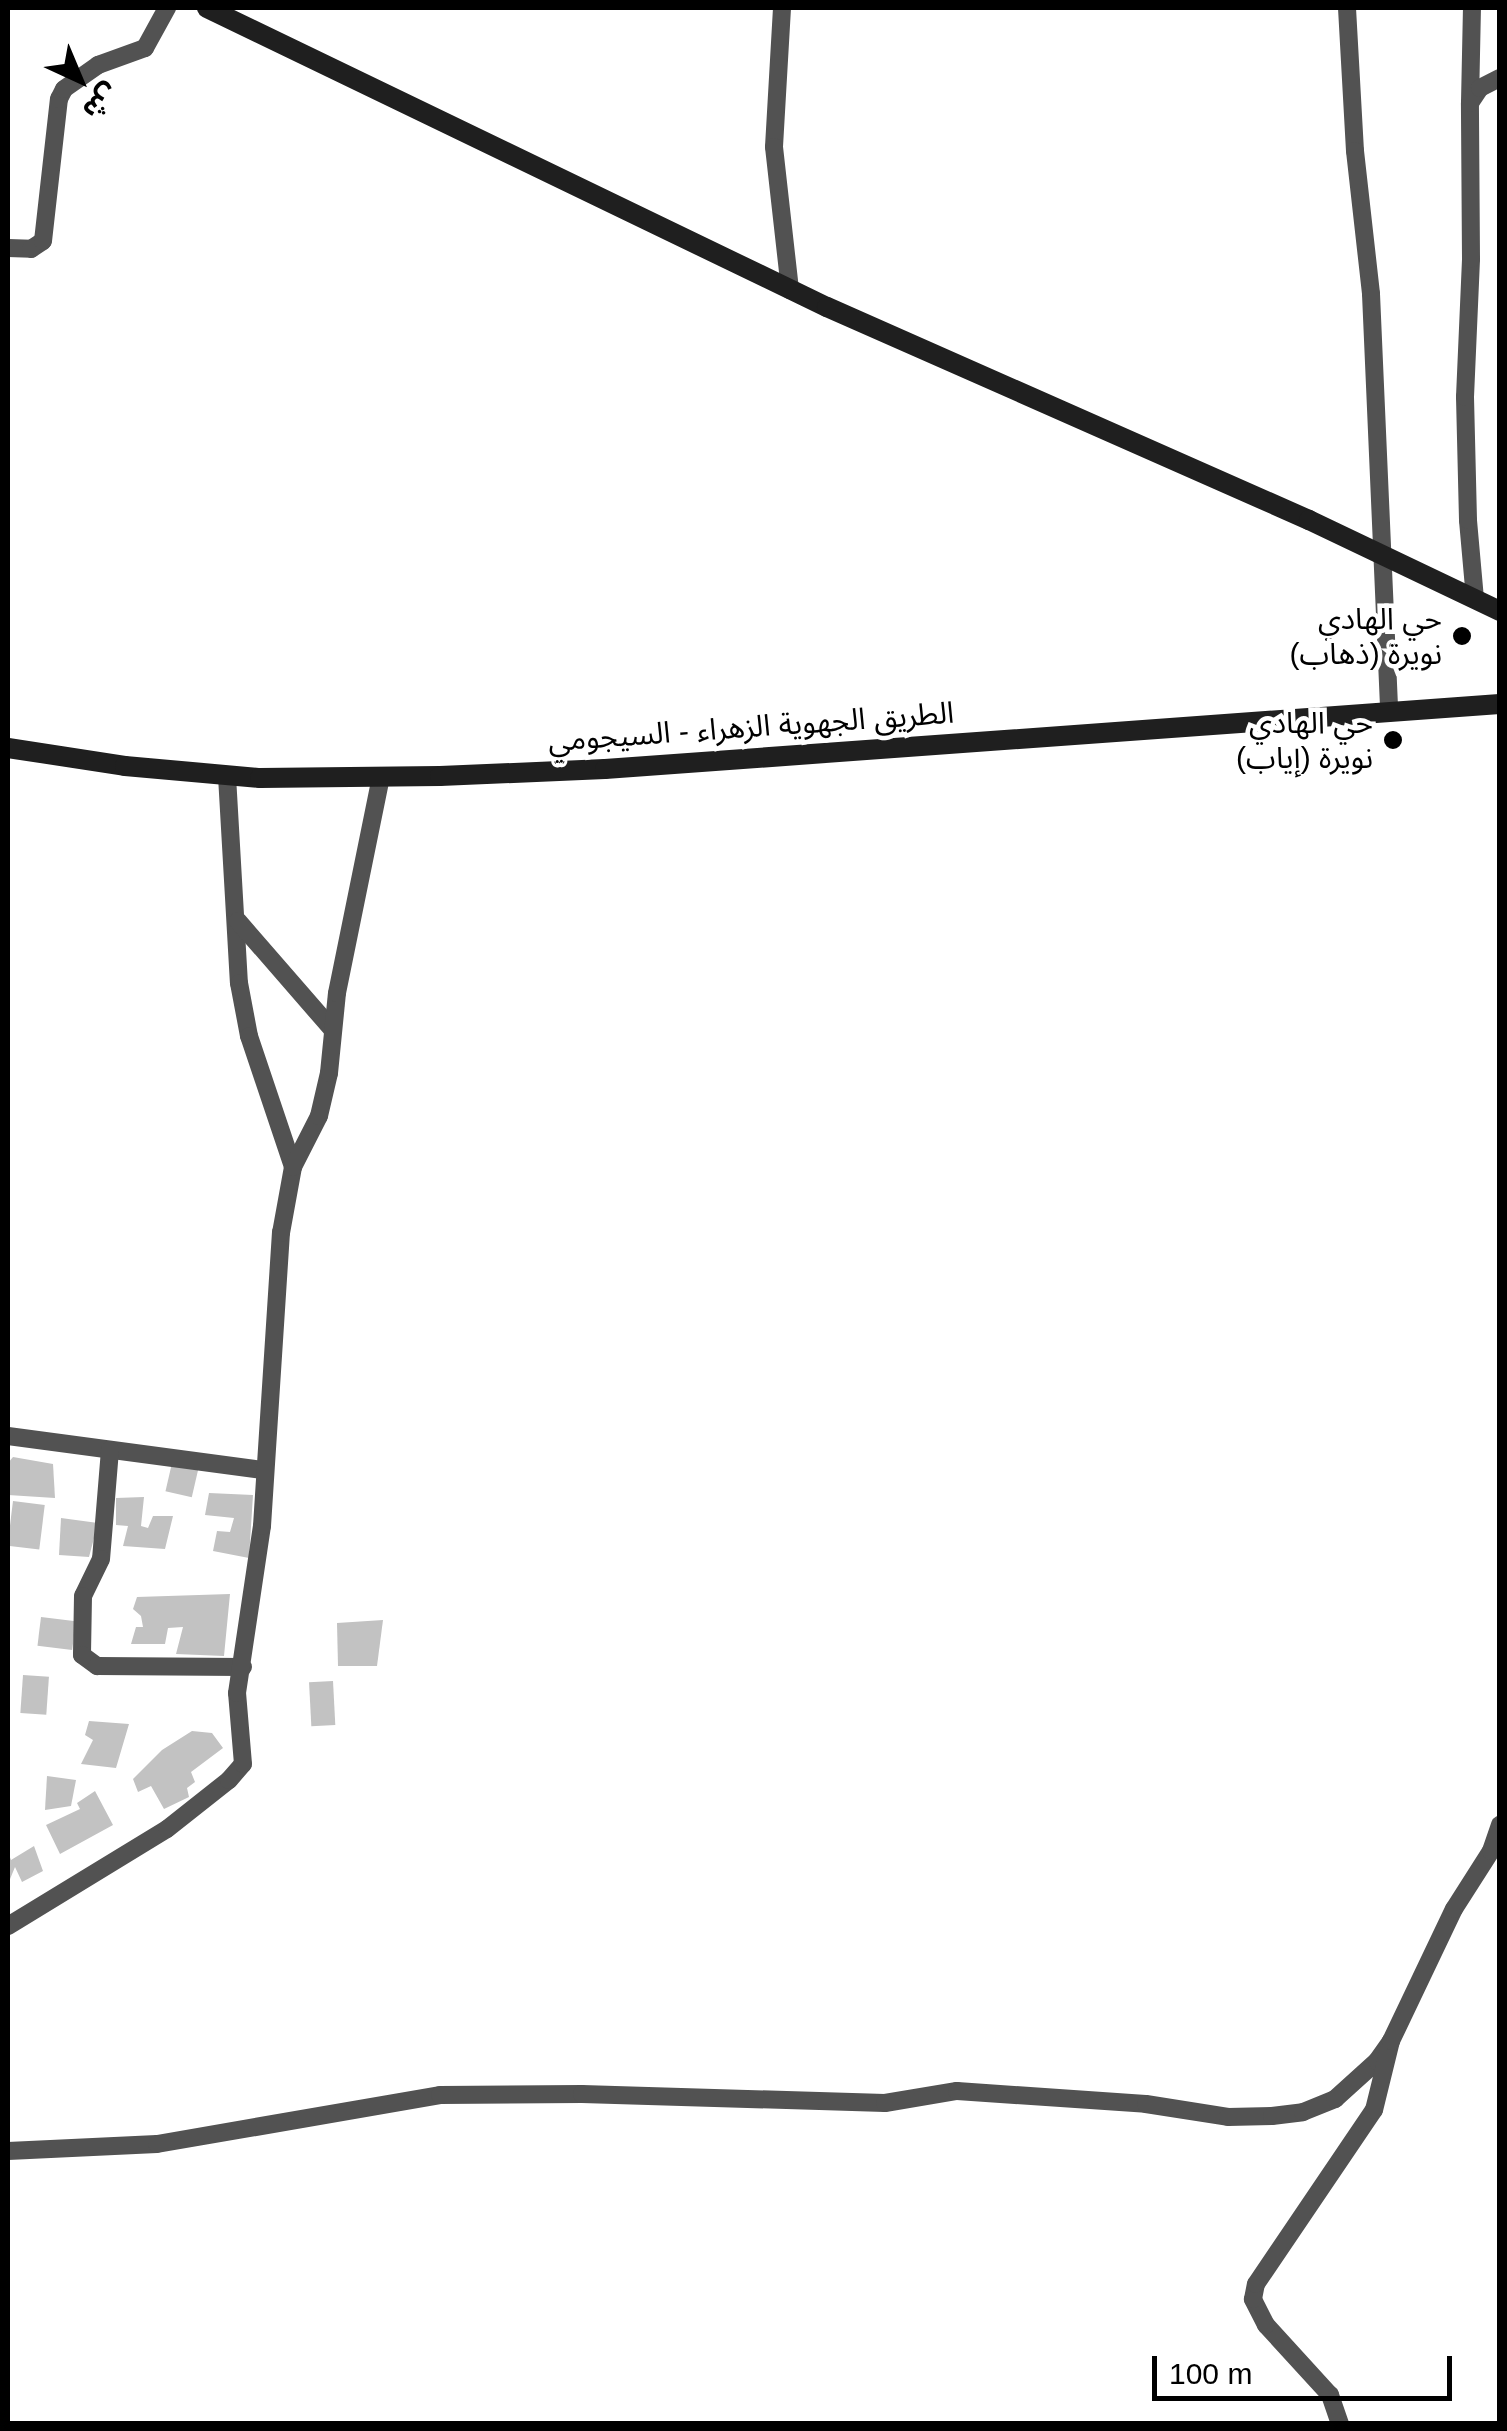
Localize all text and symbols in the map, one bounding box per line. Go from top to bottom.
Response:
north arrow [30,30,130,130]
text: ش [77,77,126,126]
place label: حي الهادي نويرة (ذهاب) [1290,601,1442,672]
marker: حي الهادي نويرة (ذهاب) [1451,625,1473,647]
street label: الطريق الجهوية الزهراء - السيجومي [547,695,955,759]
place label: حي الهادي نويرة (إياب) [1236,705,1373,776]
marker: حي الهادي نويرة (إياب) [1382,729,1404,751]
scale bar [1157,2336,1457,2398]
text: 100 m [1169,2357,1252,2390]

